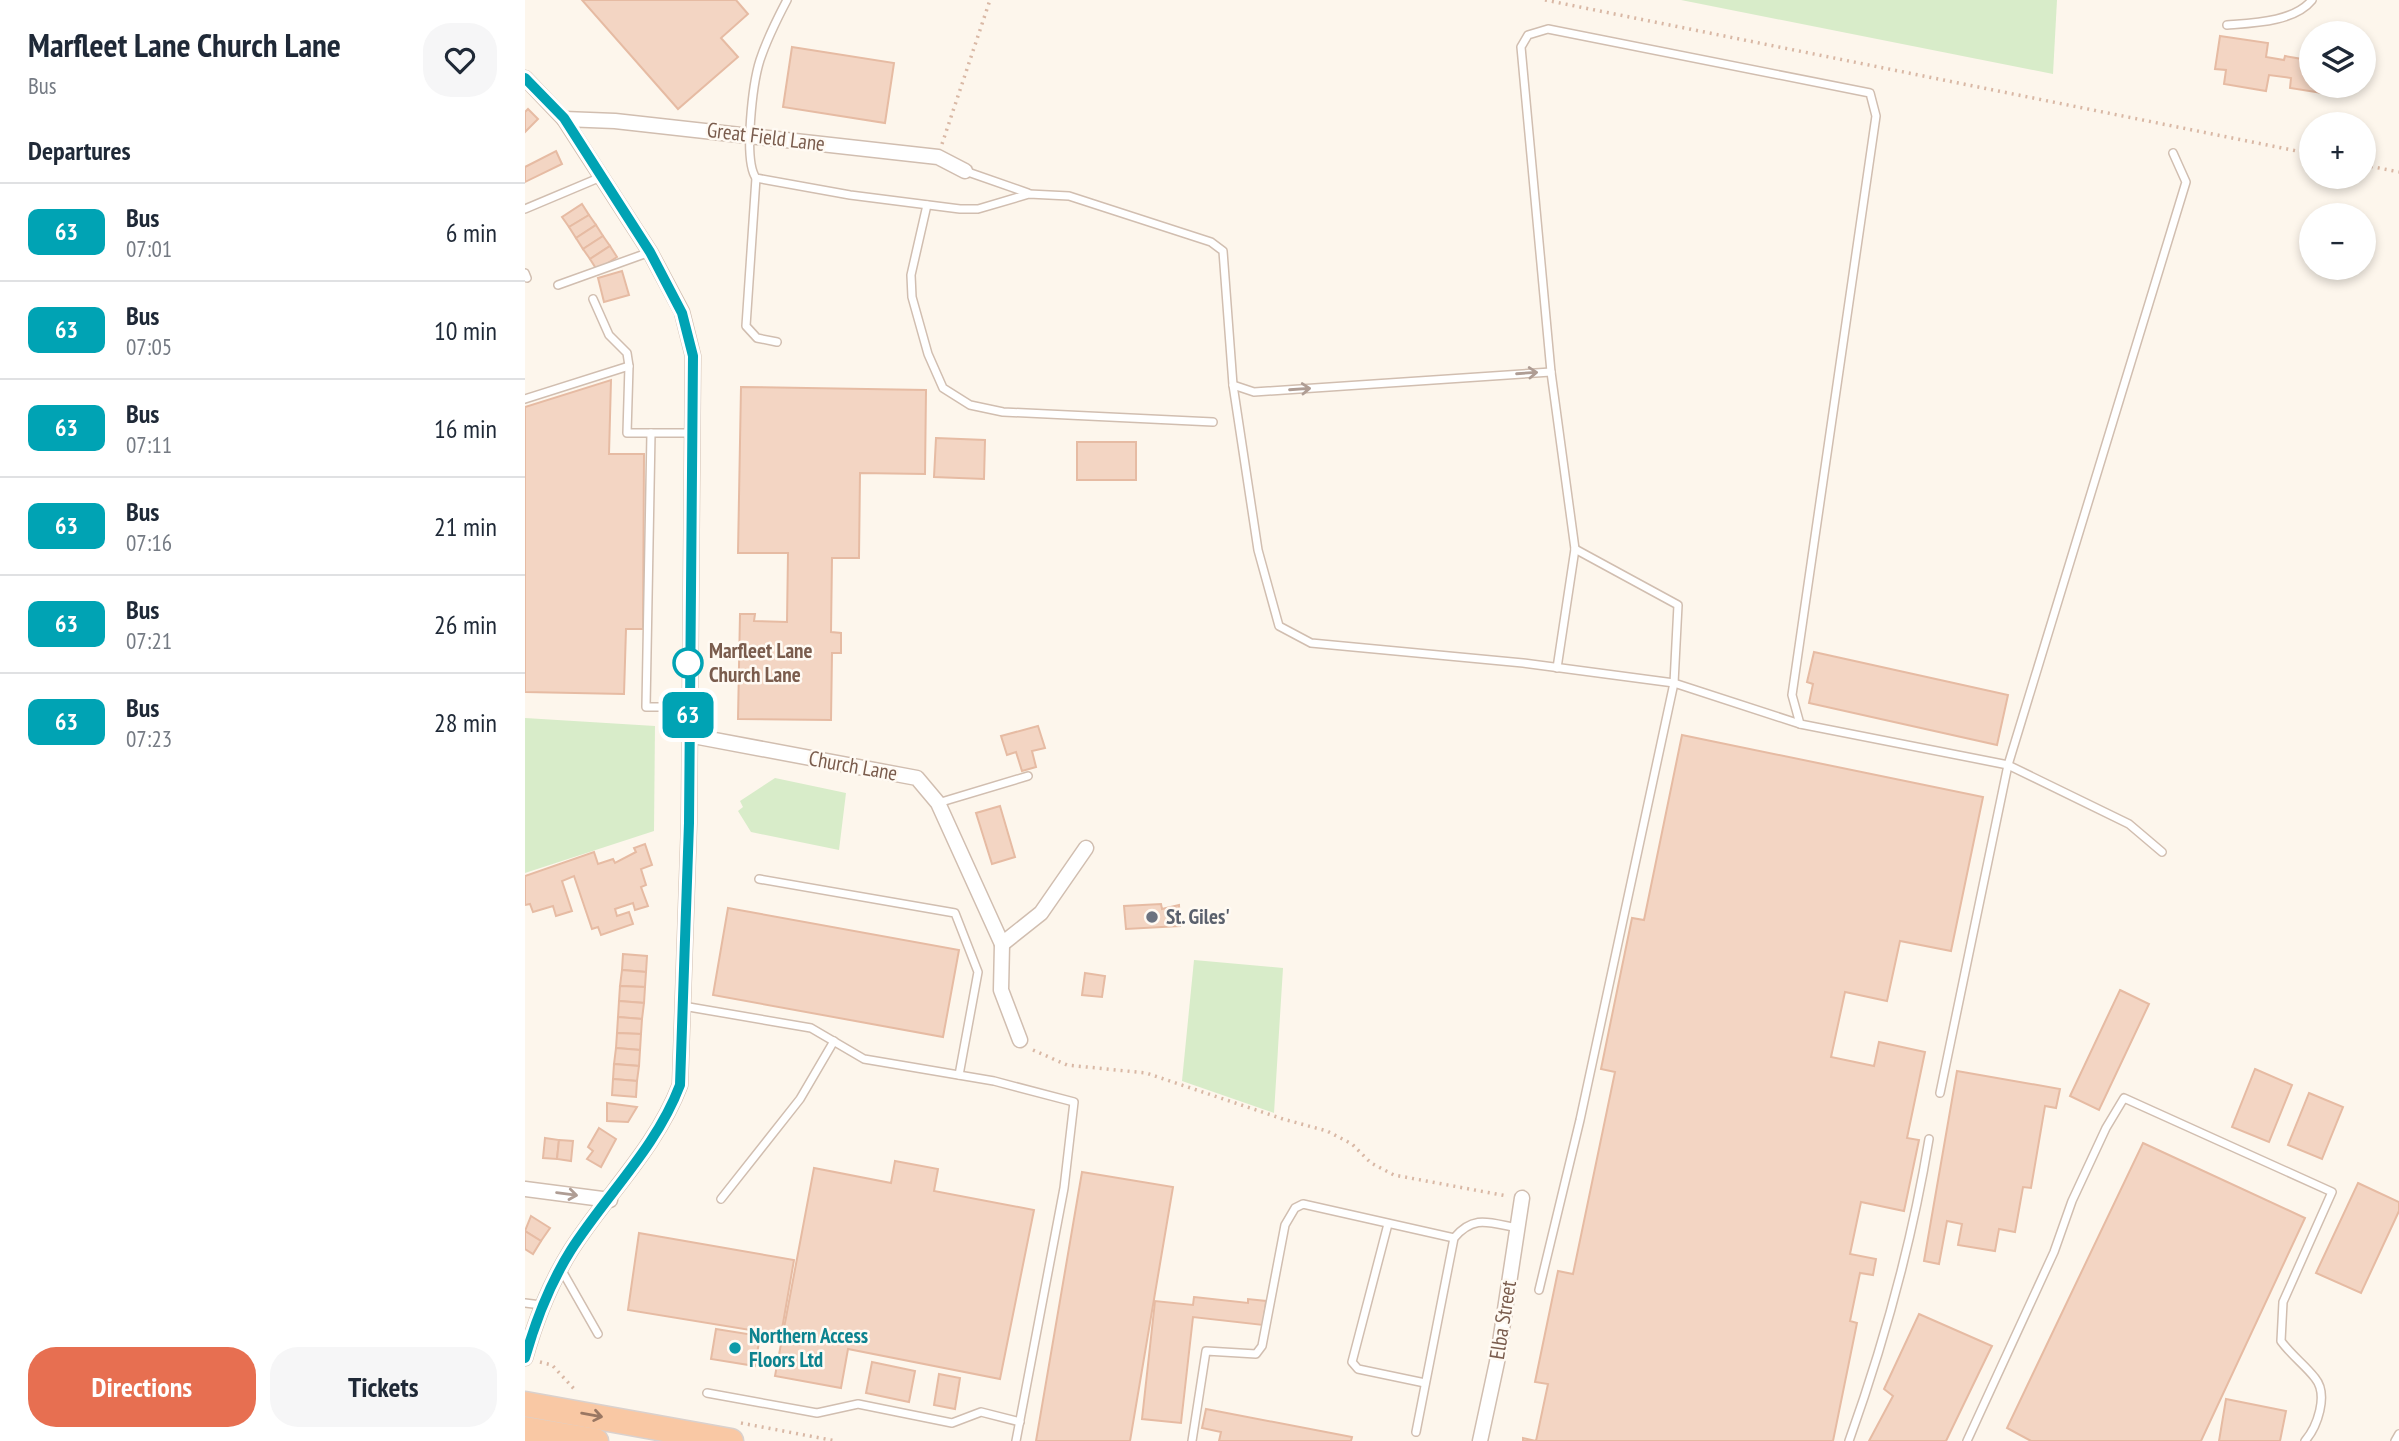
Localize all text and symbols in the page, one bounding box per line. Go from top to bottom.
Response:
map controls [2299,21,2376,280]
button: layers [2299,21,2376,98]
text: Marfleet Lane Church Lane [28,23,341,66]
button: heart [423,23,497,97]
text: Bus [28,71,57,100]
button: + [2299,112,2376,189]
street label: Great Field Lane [706,116,826,157]
text: Departures [28,134,131,167]
text: Bus [126,201,159,234]
button: − [2299,203,2376,280]
text: 63 [55,216,78,247]
text: 6 min [446,216,497,249]
text: 07:01 [126,234,172,263]
text: Bus [126,299,159,332]
text: 63 [55,314,78,345]
text: 10 min [434,314,497,347]
text: 07:05 [126,332,172,361]
one-way arrow [1515,367,1538,380]
one-way arrow [1288,382,1311,395]
text: Bus [126,397,159,430]
text: 63 [55,412,78,443]
text: 16 min [434,412,497,445]
text: 07:11 [126,430,172,459]
text: Bus [126,495,159,528]
text: 63 [55,510,78,541]
text: 21 min [434,510,497,543]
text: 07:16 [126,528,172,557]
text: Bus [126,593,159,626]
text: 63 [55,608,78,639]
text: 26 min [434,608,497,641]
text: 07:21 [126,626,172,655]
place label: Marfleet Lane Church Lane [709,637,813,688]
marker: Marfleet Lane Church Lane [673,648,703,678]
text: Bus [126,691,159,724]
line badge: 63 [657,692,719,738]
text: 63 [677,699,699,730]
text: 63 [55,706,78,737]
text: 28 min [434,706,497,739]
text: 07:23 [126,724,172,753]
street label: Church Lane [807,744,900,787]
place label: St. Giles' [1166,903,1230,930]
marker: St. Giles' [1144,909,1160,925]
one-way arrow [555,1188,578,1201]
street label: Elba Street [1483,1278,1522,1361]
place label: Northern Access Floors Ltd [749,1322,868,1373]
marker: Northern Access Floors Ltd [727,1340,743,1356]
button: Directions [28,1347,256,1427]
button: Tickets [270,1347,497,1427]
one-way arrow [580,1409,603,1422]

